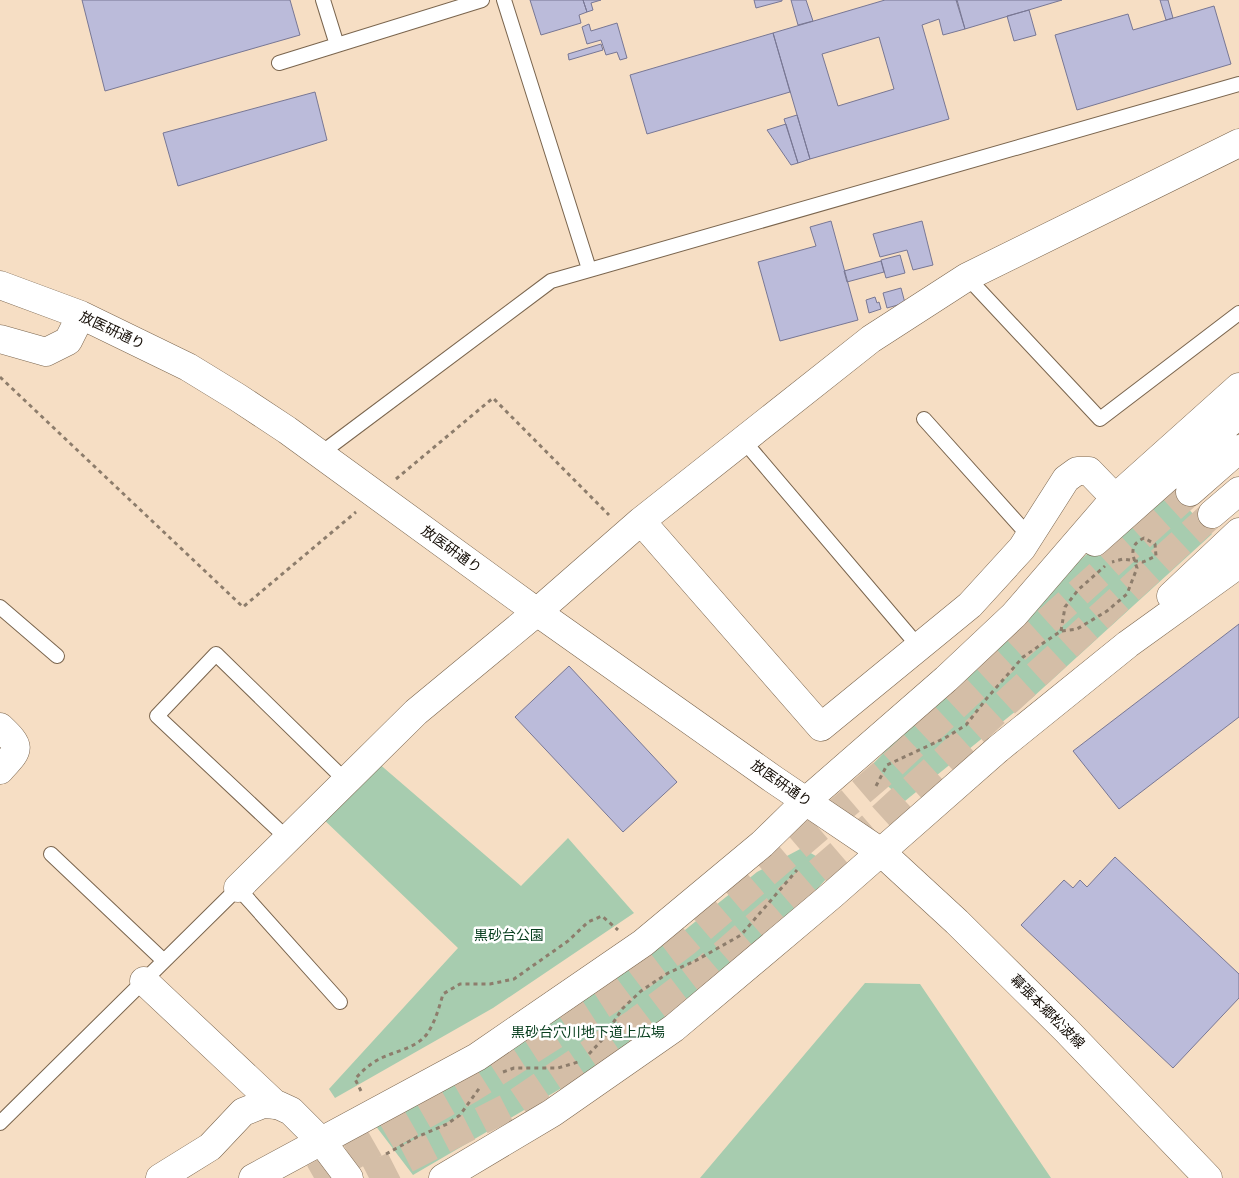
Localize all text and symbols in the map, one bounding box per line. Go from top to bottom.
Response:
street label: 放医研通り [76,307,148,355]
street label: 放医研通り [417,521,485,579]
street label: 放医研通り [747,756,815,812]
park label: 黒砂台公園 [474,926,544,946]
street label: 幕張本郷松波線 [1005,970,1089,1054]
park label: 黒砂台穴川地下道上広場 [511,1023,665,1043]

